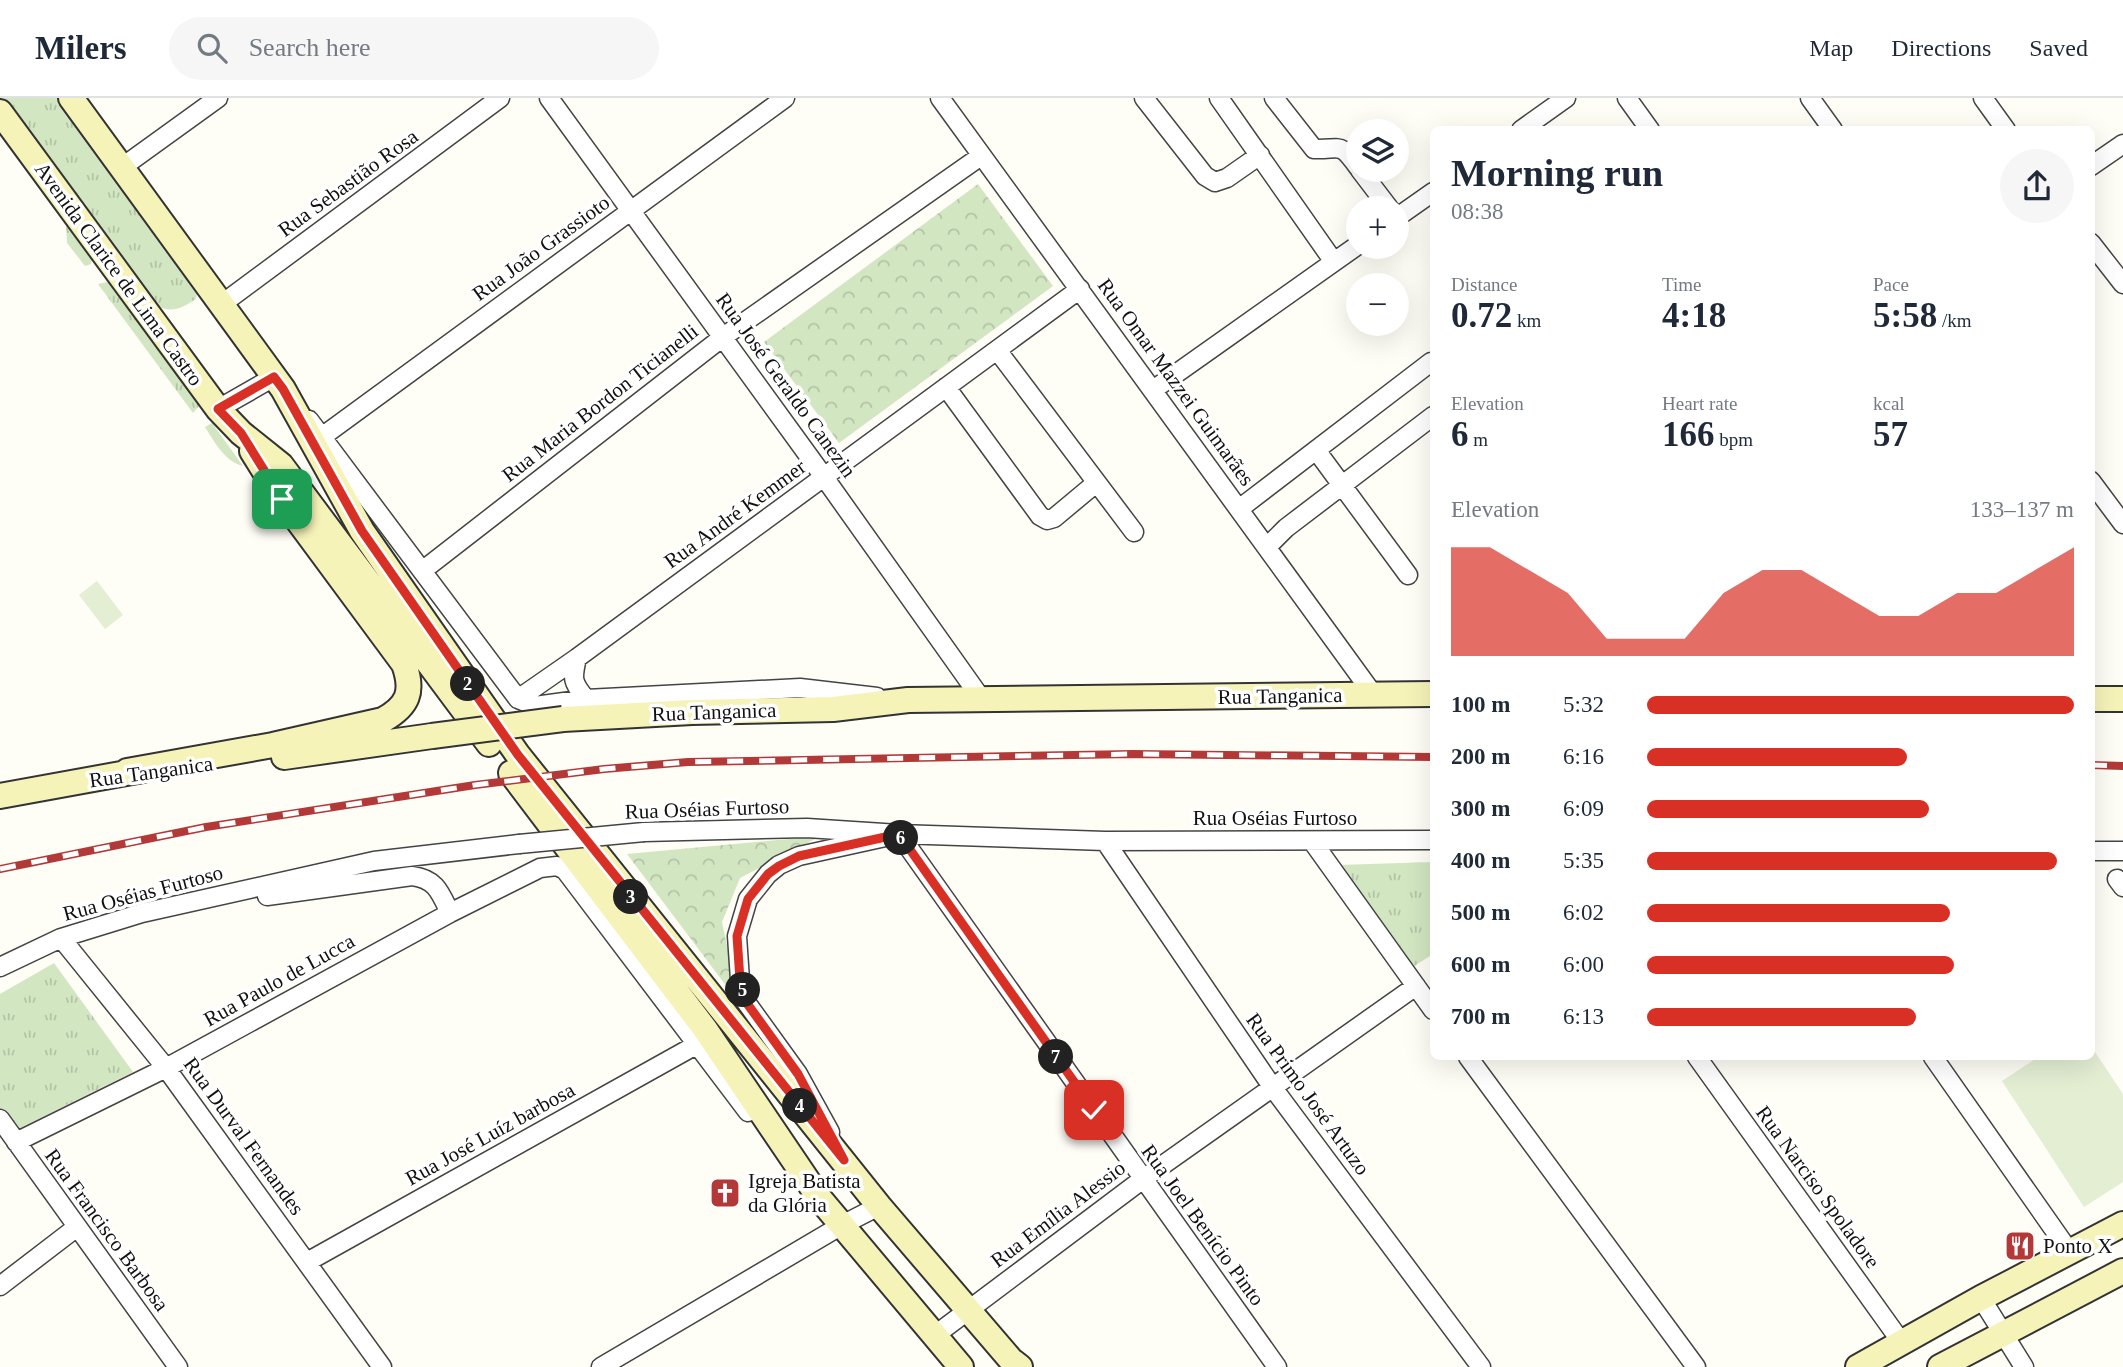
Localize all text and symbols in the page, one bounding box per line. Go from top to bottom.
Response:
search box [169,17,659,80]
icon: search [193,29,231,67]
text: Milers [35,30,127,66]
text: Search here [249,33,371,62]
text: Map [1809,35,1853,61]
text: Directions [1891,35,1991,61]
text: Saved [2029,35,2088,61]
map controls [1346,119,1409,336]
button: layers [1346,119,1409,182]
street label: Rua Sebastião Rosa [273,124,423,242]
button: share [2000,149,2074,223]
text: Morning run [1451,152,1663,194]
street label: Avenida Clarice de Lima Castro [30,158,208,390]
street label: Rua João Grassioto [468,190,614,306]
button: + [1346,196,1409,259]
text: 08:38 [1451,199,1503,224]
button: − [1346,273,1409,336]
street label: Rua Omar Mazzei Guimarães [1093,274,1259,490]
text: Distance [1451,274,1517,295]
text: Time [1662,274,1701,295]
text: Pace [1873,274,1909,295]
street label: Rua José Geraldo Canezin [711,288,861,482]
text: 0.72 [1451,296,1512,335]
text: 4:18 [1662,296,1726,335]
text: 5:58 [1873,296,1937,335]
text: km [1512,310,1541,331]
text: /km [1937,310,1971,331]
street label: Rua Maria Bordon Ticianelli [497,319,703,487]
text: Elevation [1451,393,1524,414]
text: Heart rate [1662,393,1737,414]
text: kcal [1873,393,1905,414]
text: 6 [1451,415,1469,454]
text: 166 [1662,415,1715,454]
text: 57 [1873,415,1908,454]
text: m [1469,429,1488,450]
text: bpm [1715,429,1753,450]
street label: Rua André Kemmer [660,455,810,573]
pin [252,469,312,529]
icon: arrive [263,480,301,518]
text: Elevation [1451,497,1539,522]
text: 133–137 m [1970,497,2074,522]
pin: 2 [450,666,486,702]
text: 2 [463,673,472,694]
street label: Rua Tanganica [1217,683,1343,709]
text: 100 m [1451,692,1510,717]
text: 5:32 [1563,692,1604,717]
street label: Rua Tanganica [651,698,777,726]
text: 200 m [1451,744,1510,769]
text: 6:16 [1563,744,1604,769]
street label: Rua Tanganica [88,751,215,793]
street label: Rua Oséias Furtoso [624,794,790,824]
text: 300 m [1451,796,1510,821]
text: 6:09 [1563,796,1604,821]
street label: Rua Oséias Furtoso [1193,806,1357,830]
pin: 6 [884,820,918,856]
text: 6 [896,827,905,848]
text: 400 m [1451,848,1510,873]
text: 5:35 [1563,848,1604,873]
street label: Rua Oséias Furtoso [60,860,226,926]
pin: 3 [614,880,648,914]
text: 3 [626,886,635,907]
text: 500 m [1451,900,1510,925]
text: 6:02 [1563,900,1604,925]
street label: Rua Paulo de Lucca [199,928,359,1031]
text: 600 m [1451,952,1510,977]
text: 6:00 [1563,952,1604,977]
pin: 5 [726,972,760,1008]
text: 5 [738,979,747,1000]
text: 700 m [1451,1004,1510,1029]
text: 6:13 [1563,1004,1604,1029]
street label: Rua Primo José Artuzo [1241,1008,1375,1180]
pin: 7 [1038,1040,1074,1074]
text: 7 [1051,1046,1060,1067]
street label: Rua Durval Fernandes [179,1053,309,1219]
street label: Rua José Luíz barbosa [401,1077,579,1190]
pin [1064,1080,1124,1140]
pin: 4 [782,1088,818,1124]
icon: check [1075,1091,1113,1129]
text: 4 [795,1095,804,1116]
street label: Rua Narciso Spoladore [1751,1101,1885,1273]
street label: Rua Joel Benício Pinto [1137,1140,1269,1310]
street label: Rua Francisco Barbosa [40,1144,174,1316]
street label: Rua Emília Alessio [986,1156,1130,1272]
place label: Igreja Batista da Glória [748,1169,861,1217]
church icon: Igreja Batista da Glória [708,1176,742,1210]
restaurant icon: Ponto X [2003,1229,2037,1263]
place label: Ponto X [2043,1234,2112,1258]

